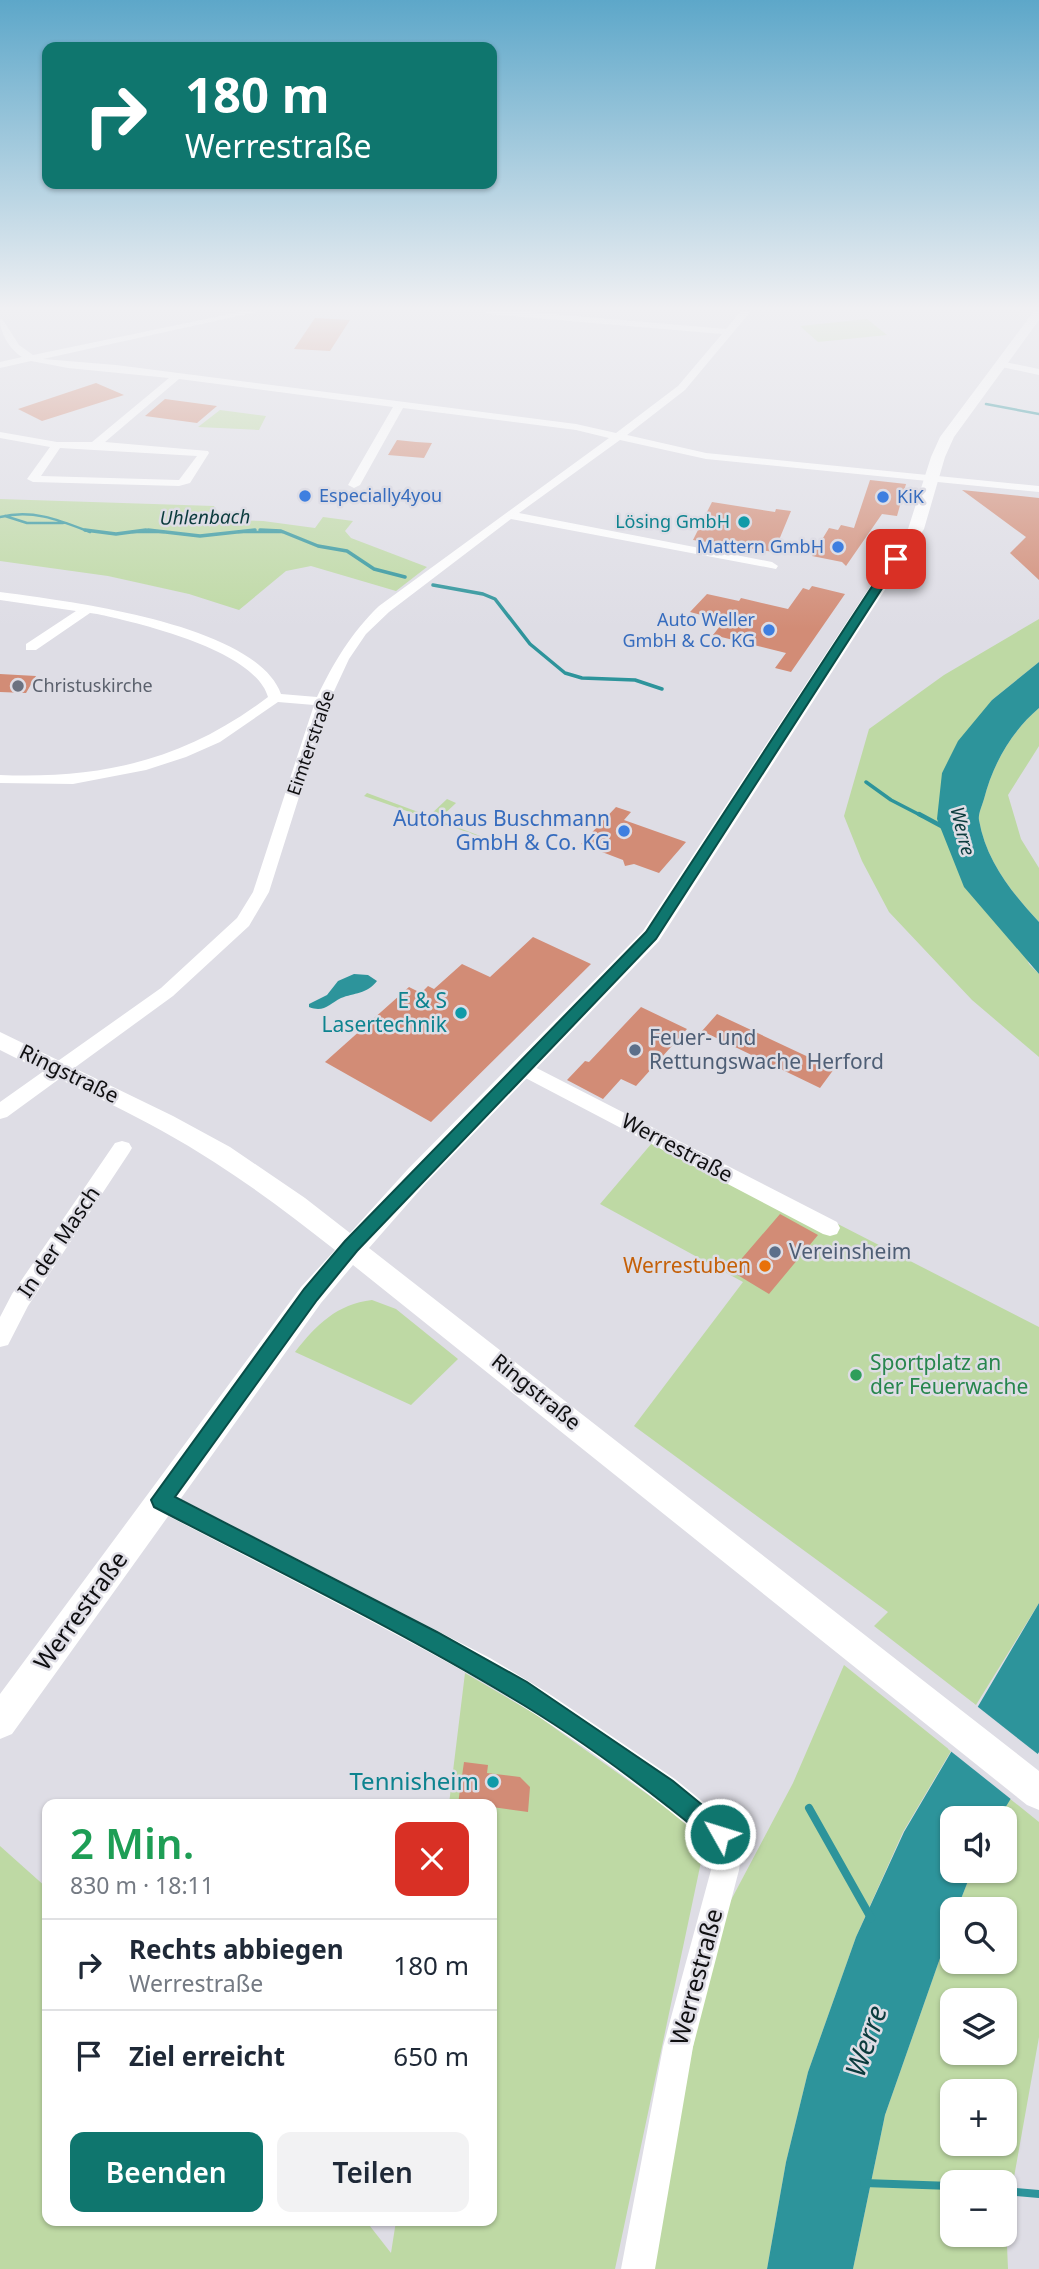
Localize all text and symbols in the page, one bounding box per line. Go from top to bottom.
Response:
text: 180 m [185,61,330,127]
icon: right [70,70,161,161]
text: Werrestraße [185,124,372,167]
place label: Especially4you [319,483,442,507]
place label: KiK [897,484,925,508]
marker: Especially4you [297,488,313,504]
marker: KiK [875,489,891,505]
water label: Uhlenbach [159,503,251,531]
place label: Lösing GmbH [615,509,730,533]
marker: Lösing GmbH [736,514,752,530]
pin [866,529,926,589]
place label: Mattern GmbH [697,534,824,558]
marker: Mattern GmbH [830,539,846,555]
icon: arrive [877,540,915,578]
place label: Auto Weller GmbH & Co. KG [622,607,756,652]
marker: Auto Weller GmbH & Co. KG [761,622,777,638]
place label: Christuskirche [32,673,153,697]
marker: Christuskirche [10,678,26,694]
street label: Eimterstraße [281,687,339,798]
place label: Autohaus Buschmann GmbH & Co. KG [393,804,610,856]
water label: Werre [944,804,982,858]
marker: Autohaus Buschmann GmbH & Co. KG [616,823,632,839]
place label: E & S Lasertechnik [322,986,448,1038]
marker: E & S Lasertechnik [453,1005,469,1021]
place label: Feuer- und Rettungswache Herford [649,1023,884,1075]
street label: Ringstraße [15,1037,124,1109]
marker: Feuer- und Rettungswache Herford [627,1042,643,1058]
street label: Werrestraße [617,1106,738,1188]
street label: In der Masch [11,1180,106,1302]
place label: Vereinsheim [789,1237,911,1265]
marker: Vereinsheim [767,1244,783,1260]
place label: Werrestuben [623,1251,751,1279]
marker: Werrestuben [757,1258,773,1274]
street label: Ringstraße [486,1347,587,1436]
place label: Sportplatz an der Feuerwache [870,1348,1028,1400]
marker: Sportplatz an der Feuerwache [848,1367,864,1383]
street label: Werrestraße [25,1544,134,1676]
place label: Tennisheim [349,1764,479,1797]
marker: Tennisheim [485,1774,501,1790]
position arrow [683,1797,757,1871]
map controls [940,1806,1017,2247]
button: sound [940,1806,1017,1883]
text: 2 Min. [70,1814,194,1871]
button: close [395,1822,469,1896]
text: 830 m · 18:11 [70,1869,214,1901]
button: search [940,1897,1017,1974]
street label: Werrestraße [661,1905,730,2048]
text: Rechts abbiegen [129,1931,344,1967]
icon: right [70,1946,108,1984]
text: 180 m [393,1947,469,1983]
text: Werrestraße [129,1967,263,1999]
button: layers [940,1988,1017,2065]
water label: Werre [835,2000,895,2081]
icon: arrive [70,2037,108,2075]
text: Ziel erreicht [129,2038,285,2074]
text: 650 m [393,2038,469,2074]
button: + [940,2079,1017,2156]
button: Beenden [70,2132,263,2212]
button: Teilen [277,2132,469,2212]
button: − [940,2170,1017,2247]

